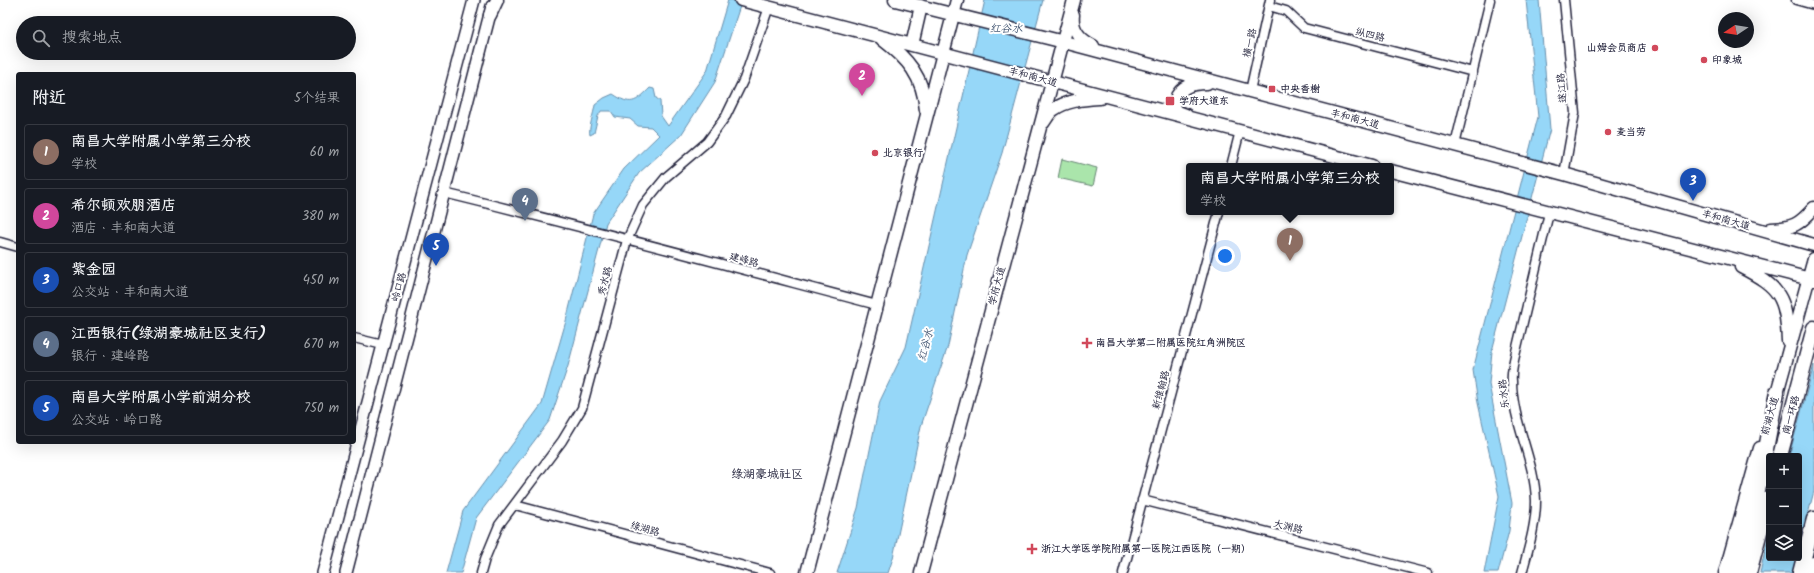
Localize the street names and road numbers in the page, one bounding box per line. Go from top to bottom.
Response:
street label: 纵四路 [1354,24,1386,46]
street label: 横一路 [1239,27,1261,59]
street label: 丰和南大道 [1007,63,1059,91]
street label: 遂江路 [1553,72,1571,104]
street label: 丰和南大道 [1329,105,1381,133]
street label: 丰和南大道 [1700,205,1752,235]
street label: 建峰路 [727,248,761,272]
street label: 秀水路 [593,264,617,298]
street label: 学府大道 [984,265,1010,307]
street label: 岭口路 [387,270,411,304]
street label: 新维翰路 [1148,369,1174,411]
street label: 乐水路 [1494,378,1514,410]
street label: 南一环路 [1778,394,1804,436]
street label: 前湖大道 [1757,395,1783,437]
street label: 大渊路 [1272,516,1304,538]
street label: 绿湖路 [628,517,662,541]

